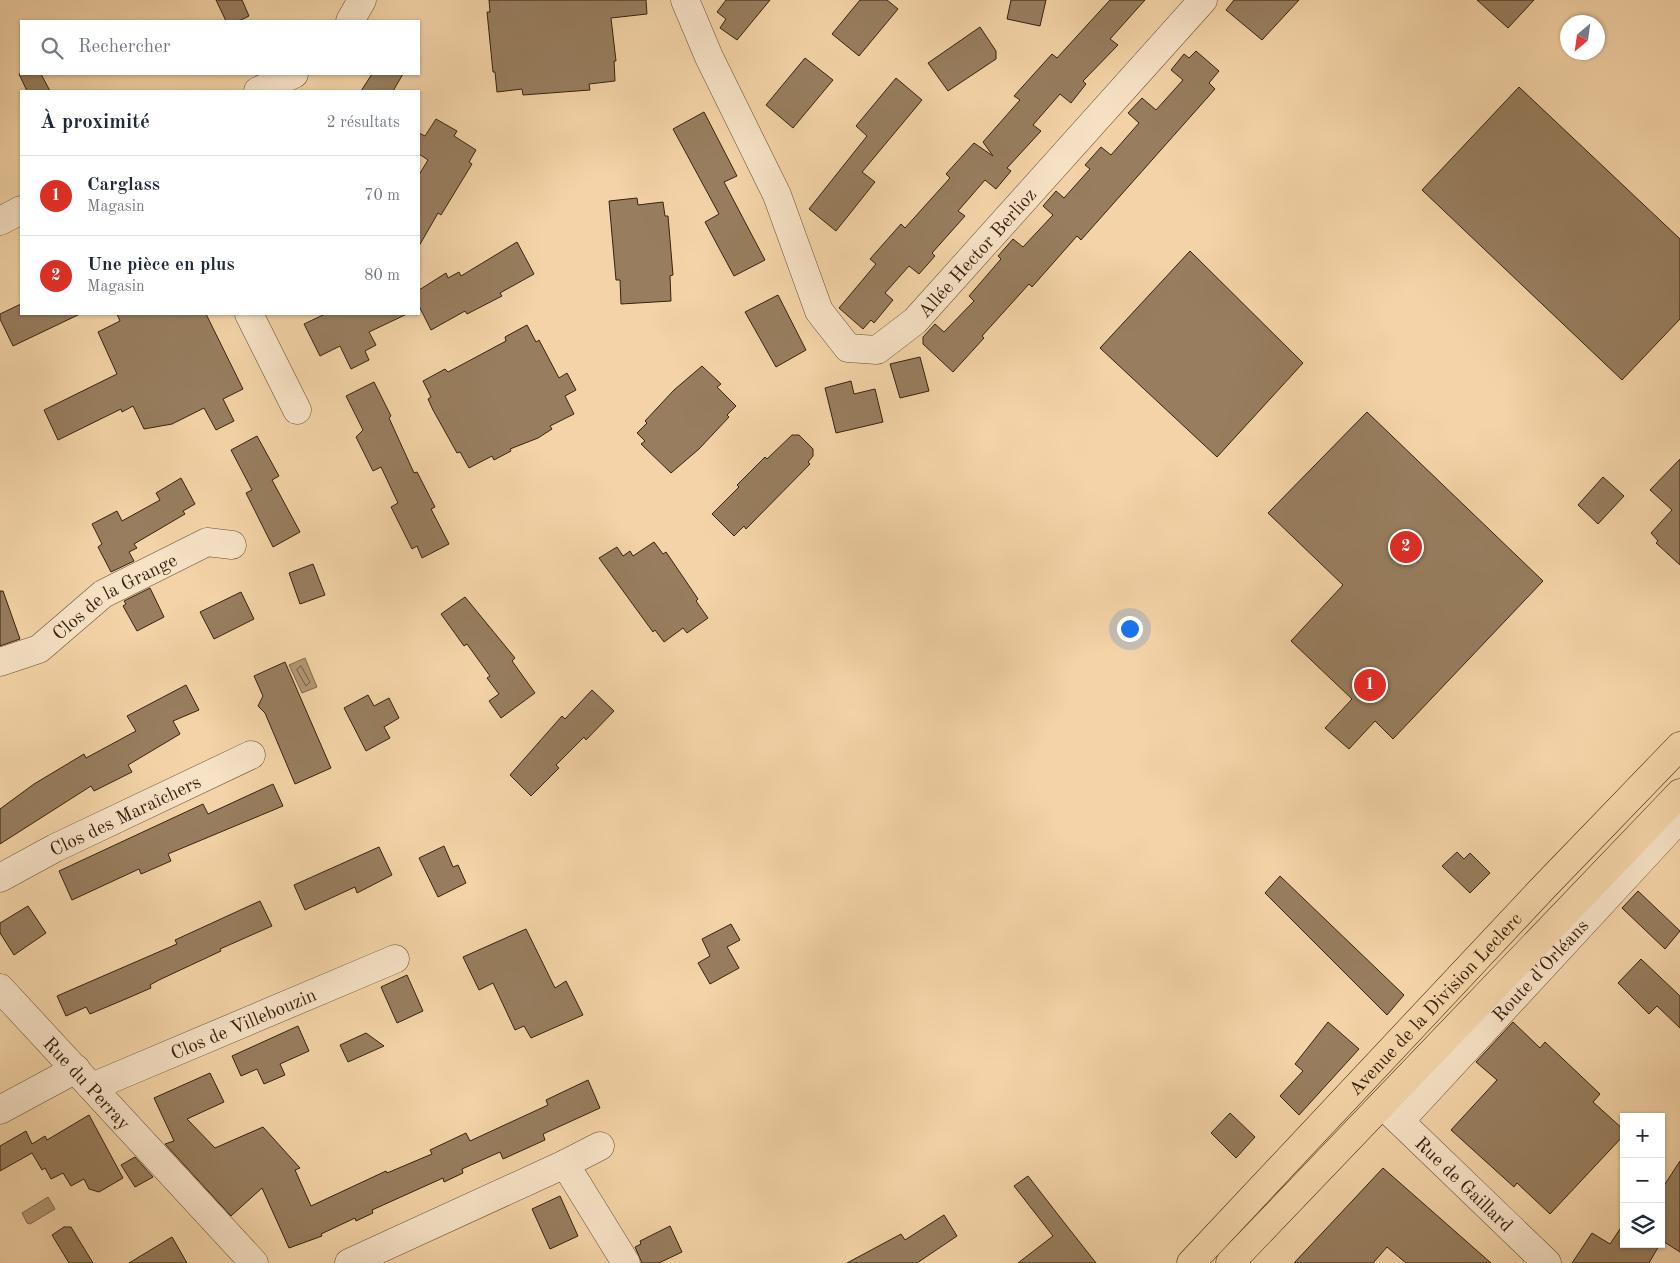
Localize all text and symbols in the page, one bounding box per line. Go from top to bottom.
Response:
north arrow [1560,15,1605,60]
search box [20,20,420,75]
icon: search [38,34,66,62]
text: Rechercher [78,38,171,57]
text: À proximité [40,112,150,133]
text: 2 résultats [326,115,400,131]
text: Carglass [87,176,160,195]
street label: Allée Hector Berlioz [916,186,1041,323]
text: 1 [51,188,61,204]
text: 70 m [364,188,400,204]
text: Magasin [87,199,145,215]
text: Une pièce en plus [87,256,235,275]
text: 2 [51,268,61,284]
text: 80 m [364,268,400,284]
text: Magasin [87,279,145,295]
pin: 2 [1390,528,1422,566]
street label: Clos de la Grange [50,552,181,645]
your location [1117,616,1143,642]
pin: 1 [1354,666,1386,704]
street label: Clos des Maraîchers [48,773,204,861]
street label: Avenue de la Division Leclerc [1346,910,1527,1100]
street label: Route d'Orléans [1490,917,1593,1026]
street label: Clos de Villebouzin [168,986,320,1065]
street label: Rue du Perray [38,1034,133,1135]
map controls [1620,1113,1665,1248]
button: + [1620,1113,1665,1158]
street label: Rue de Gaillard [1410,1134,1515,1236]
button: − [1620,1158,1665,1203]
button: layers [1620,1203,1665,1248]

